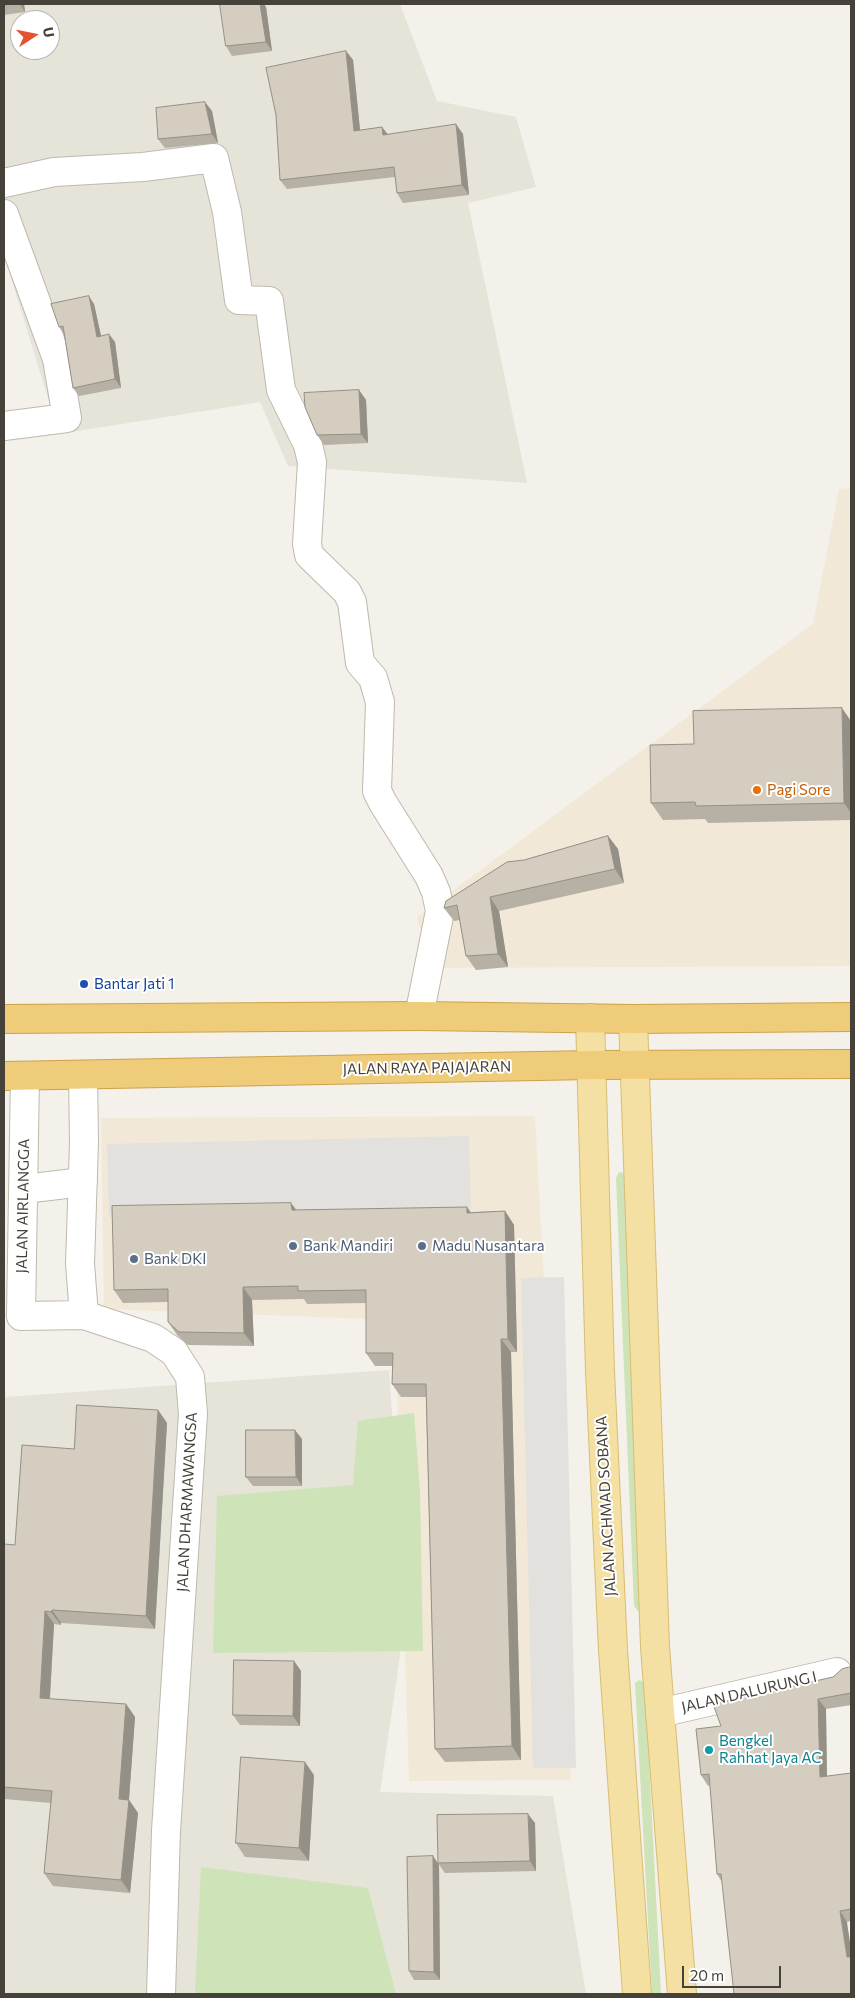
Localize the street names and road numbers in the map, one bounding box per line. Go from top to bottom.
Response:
street label: JALAN RAYA PAJAJARAN [343,1058,511,1078]
street label: JALAN AIRLANGGA [13,1138,33,1274]
street label: JALAN DHARMAWANGSA [173,1412,201,1592]
street label: JALAN ACHMAD SOBANA [592,1415,620,1597]
street label: JALAN DALURUNG I [680,1668,818,1716]

